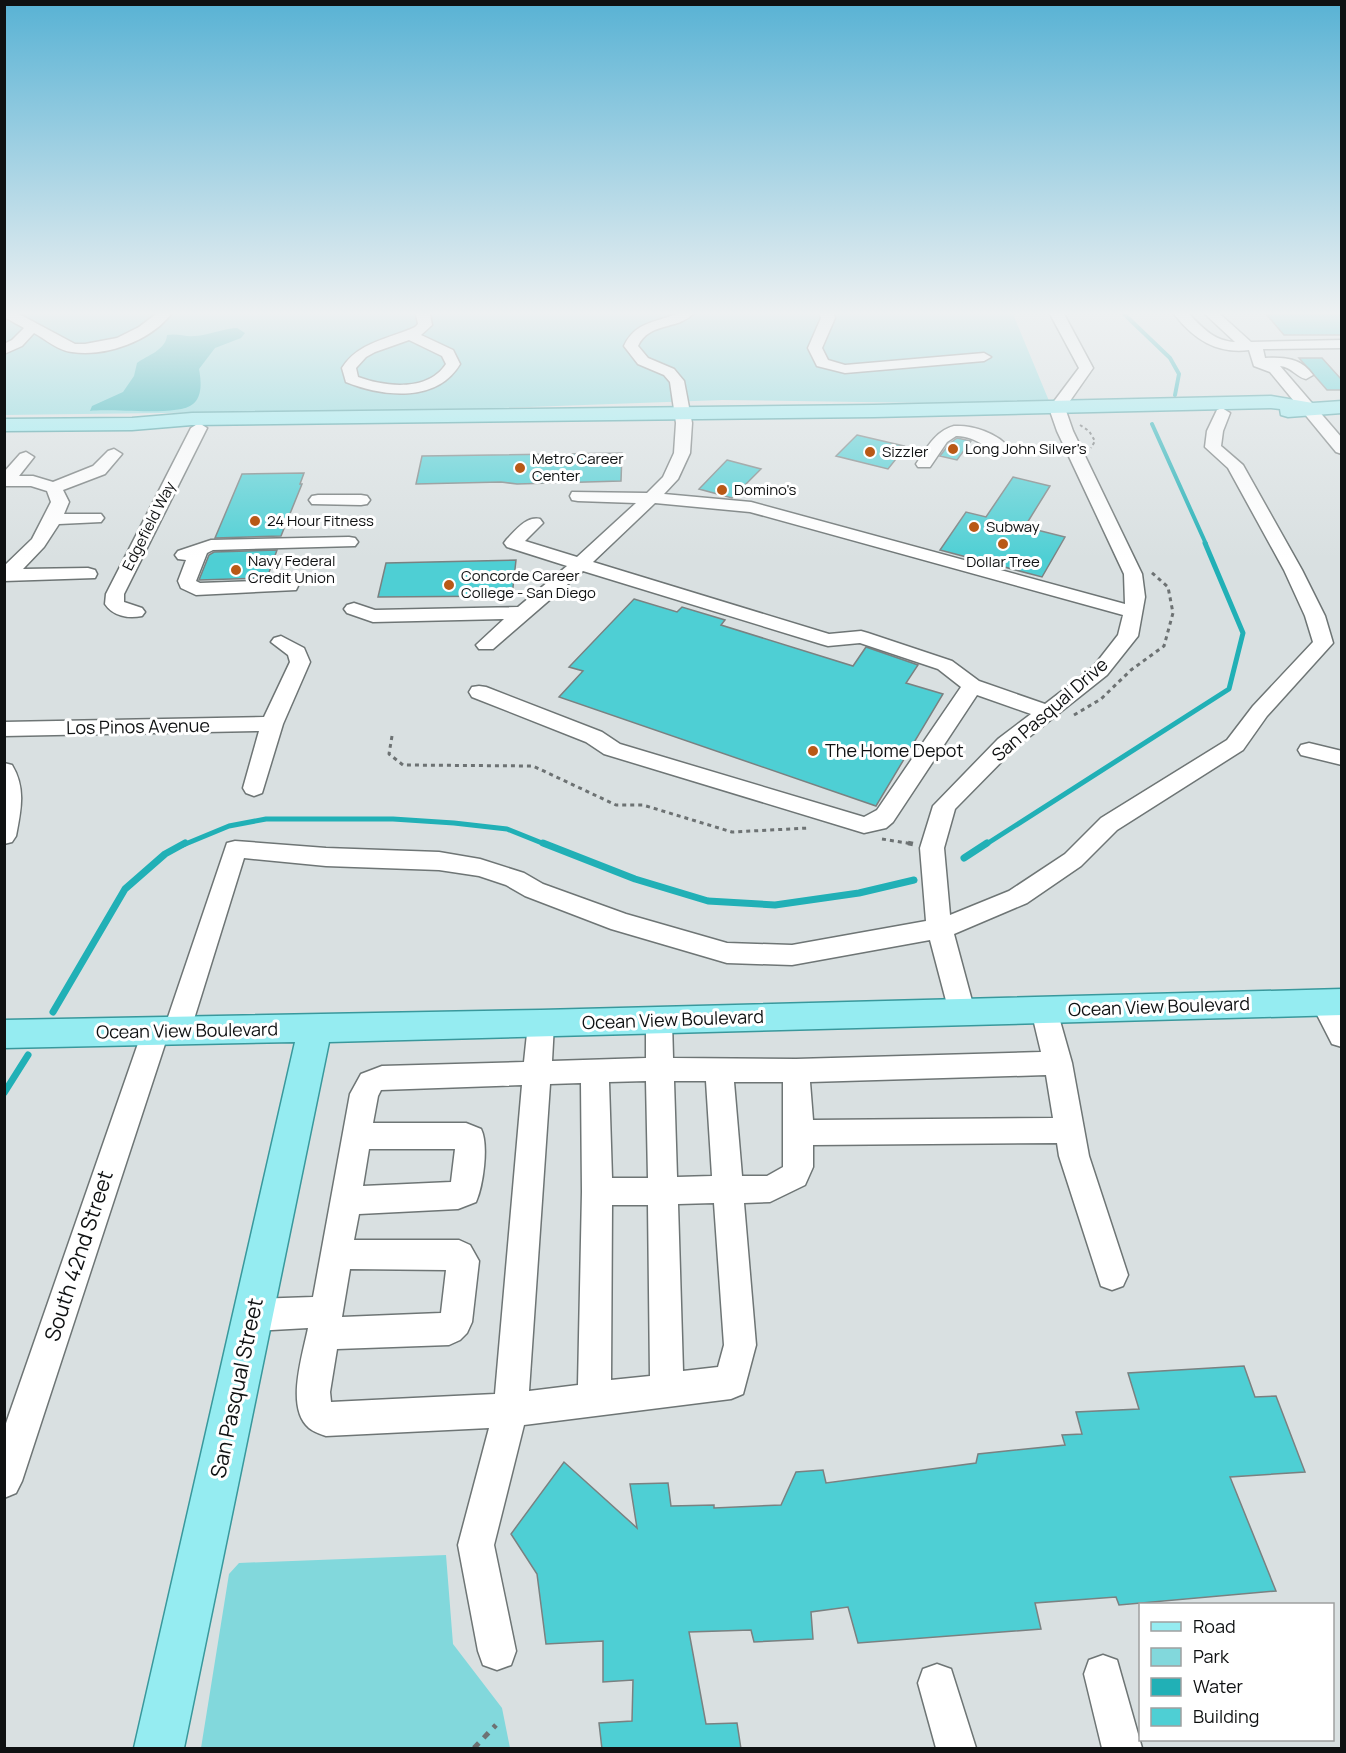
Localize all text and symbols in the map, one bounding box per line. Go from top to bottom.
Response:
place label: Long John Silver's [965,438,1087,459]
place label: Sizzler [882,441,929,462]
marker: Long John Silver's [946,442,960,456]
marker: Sizzler [863,445,877,459]
place label: Metro Career Center [532,448,624,486]
marker: Metro Career Center [513,461,527,475]
street label: Edgefield Way [117,478,180,574]
place label: Domino's [734,479,796,500]
marker: Domino's [715,483,729,497]
place label: 24 Hour Fitness [267,510,374,531]
marker: 24 Hour Fitness [248,514,262,528]
place label: Subway [986,516,1040,537]
marker: Subway [967,520,981,534]
marker: Dollar Tree [996,537,1010,551]
place label: Navy Federal Credit Union [248,550,335,588]
place label: Dollar Tree [966,551,1040,572]
marker: Navy Federal Credit Union [229,563,243,577]
place label: Concorde Career College - San Diego [461,565,596,603]
marker: Concorde Career College - San Diego [442,578,456,592]
street label: San Pasqual Drive [986,652,1113,766]
street label: Los Pinos Avenue [66,713,210,739]
place label: The Home Depot [825,738,964,762]
marker: The Home Depot [806,744,820,758]
street label: Ocean View Boulevard [1068,991,1250,1021]
street label: Ocean View Boulevard [582,1004,764,1034]
street label: Ocean View Boulevard [96,1016,278,1044]
street label: South 42nd Street [37,1167,119,1345]
street label: San Pasqual Street [203,1295,269,1480]
legend [1139,1603,1334,1741]
text: Road [1193,1614,1236,1638]
text: Park [1193,1644,1230,1668]
text: Water [1193,1674,1243,1698]
text: Building [1193,1704,1259,1728]

